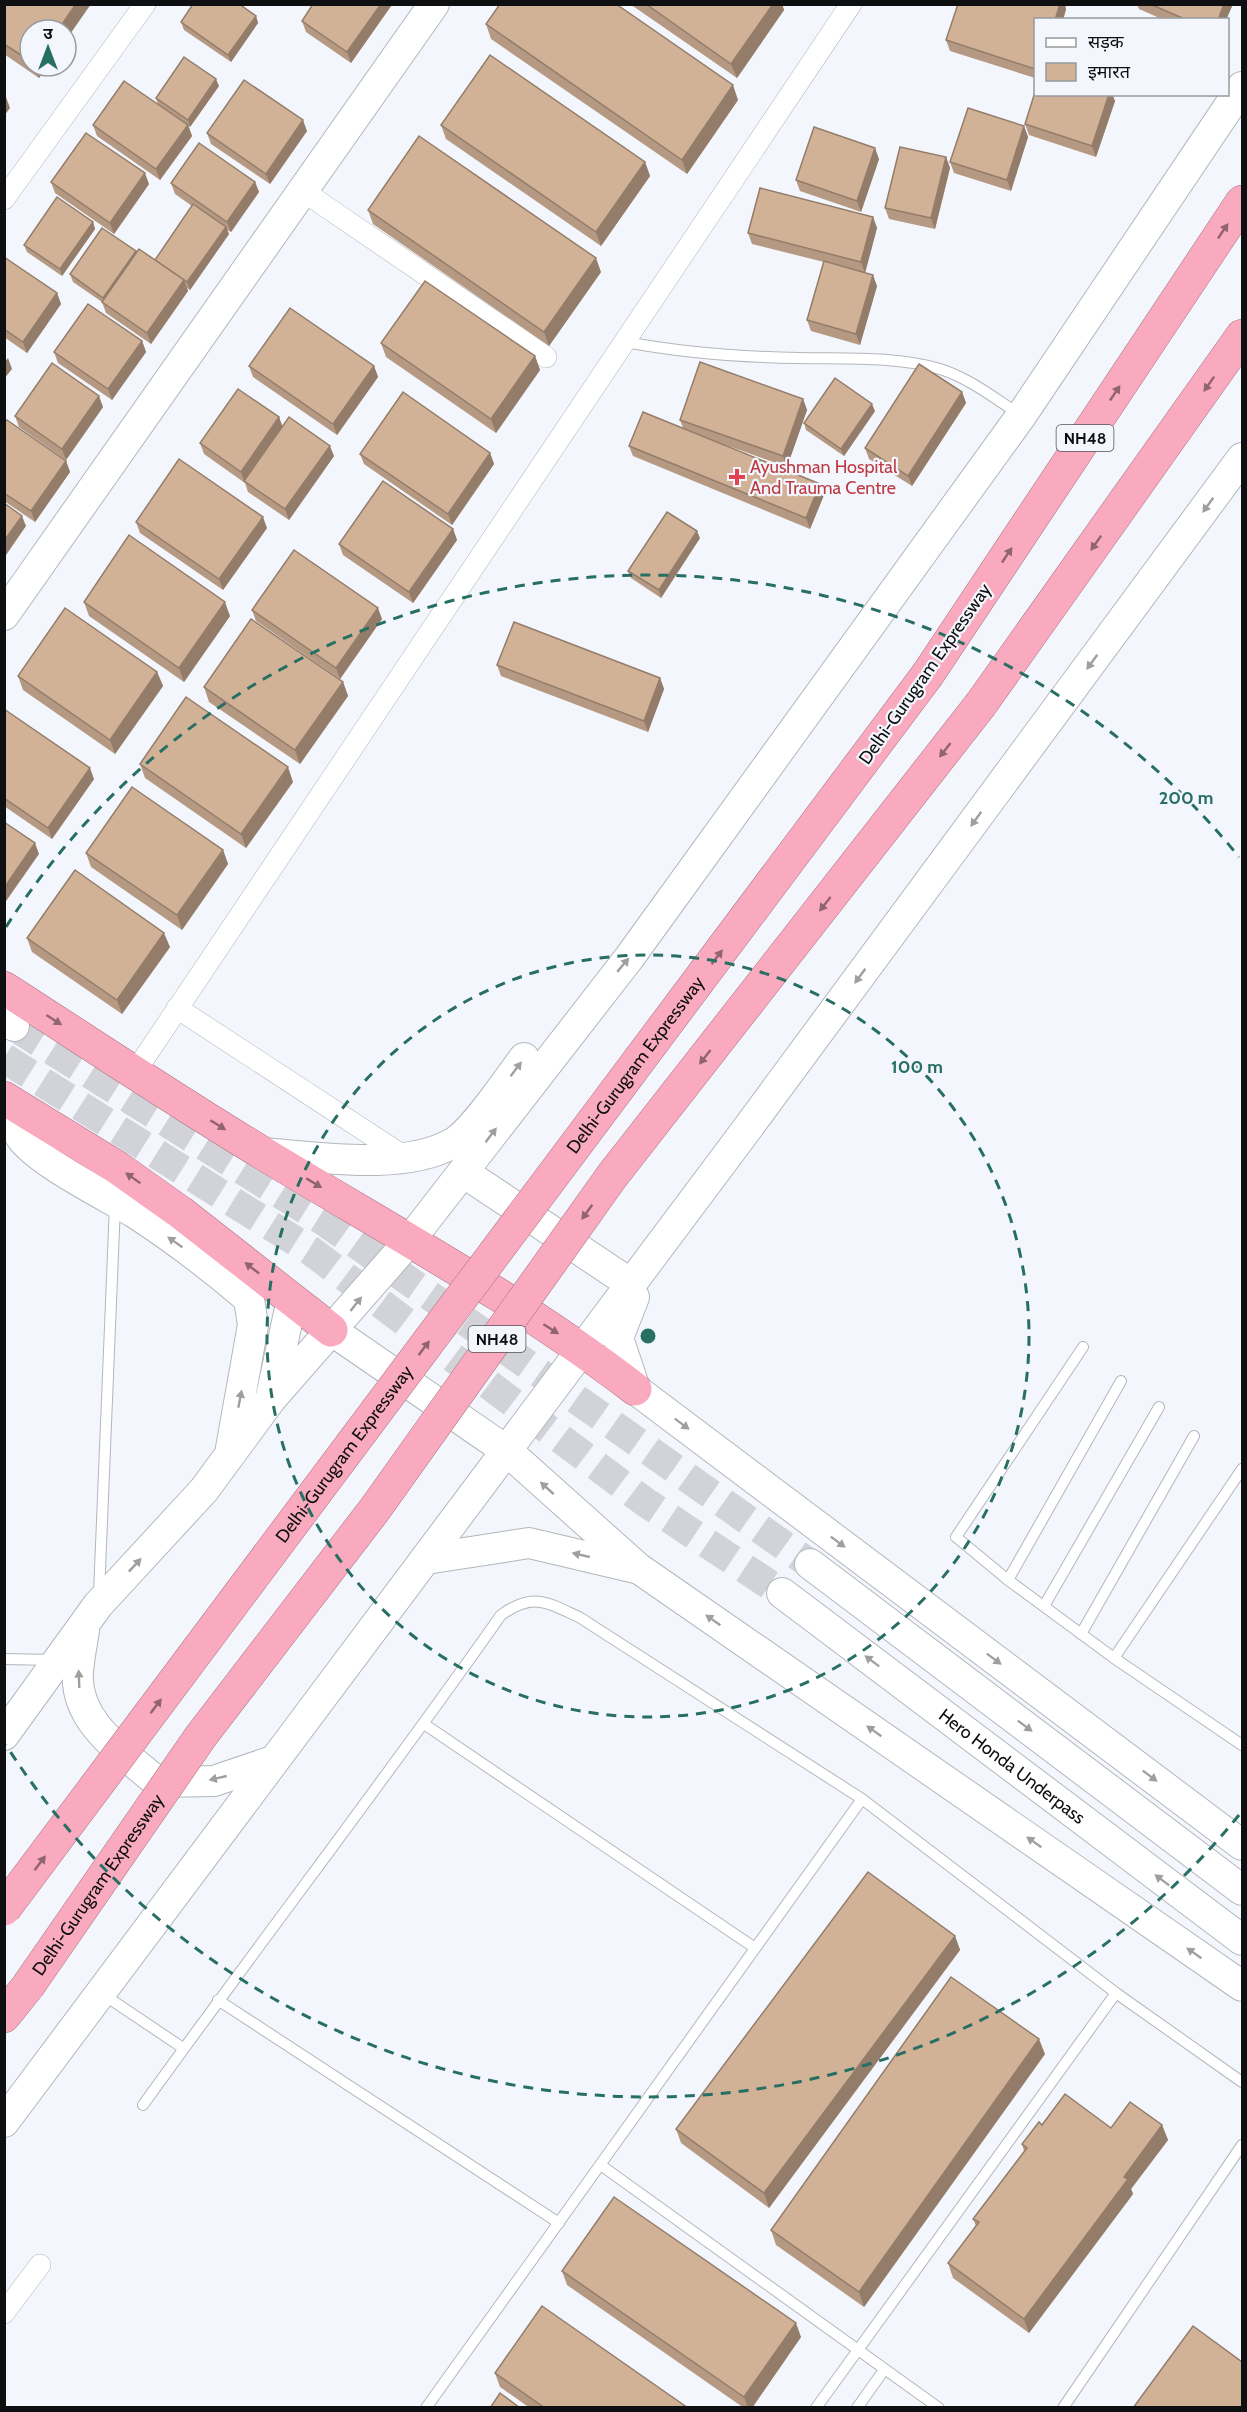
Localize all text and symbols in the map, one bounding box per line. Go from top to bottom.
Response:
north arrow [18,18,78,78]
legend [1034,18,1229,96]
text: उ [43,24,53,43]
text: सड़क [1088,31,1125,53]
text: इमारत [1088,61,1131,83]
one-way arrow [1218,223,1229,239]
one-way arrow [1203,375,1215,391]
one-way arrow [1109,385,1120,401]
road number: NH48 [1056,425,1114,451]
place label: Ayushman Hospital And Trauma Centre [750,456,898,499]
marker: Ayushman Hospital And Trauma Centre [728,468,746,486]
one-way arrow [1202,497,1214,513]
one-way arrow [1090,534,1102,550]
one-way arrow [1001,548,1013,564]
street label: Delhi-Gurugram Expressway [854,579,996,769]
one-way arrow [1086,654,1098,670]
one-way arrow [940,742,952,757]
text: 200 m [1159,787,1213,809]
one-way arrow [970,811,982,827]
one-way arrow [820,896,832,911]
one-way arrow [711,949,723,965]
one-way arrow [616,957,629,972]
one-way arrow [854,967,866,983]
street label: Delhi-Gurugram Expressway [562,972,709,1158]
one-way arrow [46,1014,62,1025]
one-way arrow [700,1050,712,1065]
text: 100 m [891,1056,943,1078]
one-way arrow [509,1062,521,1077]
one-way arrow [210,1119,226,1130]
one-way arrow [485,1128,497,1144]
one-way arrow [125,1172,141,1184]
one-way arrow [306,1178,323,1188]
one-way arrow [581,1204,593,1220]
one-way arrow [168,1236,184,1248]
one-way arrow [245,1263,260,1275]
one-way arrow [349,1296,362,1312]
one-way arrow [543,1323,559,1334]
road number: NH48 [468,1326,526,1352]
centre of rings [638,1326,658,1346]
one-way arrow [418,1341,430,1357]
street label: Delhi-Gurugram Expressway [271,1361,418,1547]
one-way arrow [236,1389,245,1408]
one-way arrow [674,1418,689,1430]
one-way arrow [540,1481,555,1494]
one-way arrow [830,1535,845,1547]
one-way arrow [571,1550,590,1559]
one-way arrow [128,1557,142,1572]
one-way arrow [705,1615,721,1626]
one-way arrow [986,1652,1001,1664]
one-way arrow [865,1656,880,1668]
one-way arrow [74,1670,83,1689]
one-way arrow [150,1699,162,1714]
street label: Hero Honda Underpass [934,1704,1089,1829]
one-way arrow [1017,1719,1032,1731]
one-way arrow [866,1725,882,1737]
one-way arrow [1142,1769,1157,1781]
one-way arrow [209,1774,227,1784]
street label: Delhi-Gurugram Expressway [28,1790,168,1980]
one-way arrow [1026,1837,1042,1848]
one-way arrow [33,1855,45,1870]
one-way arrow [1155,1874,1170,1886]
one-way arrow [1187,1947,1203,1959]

